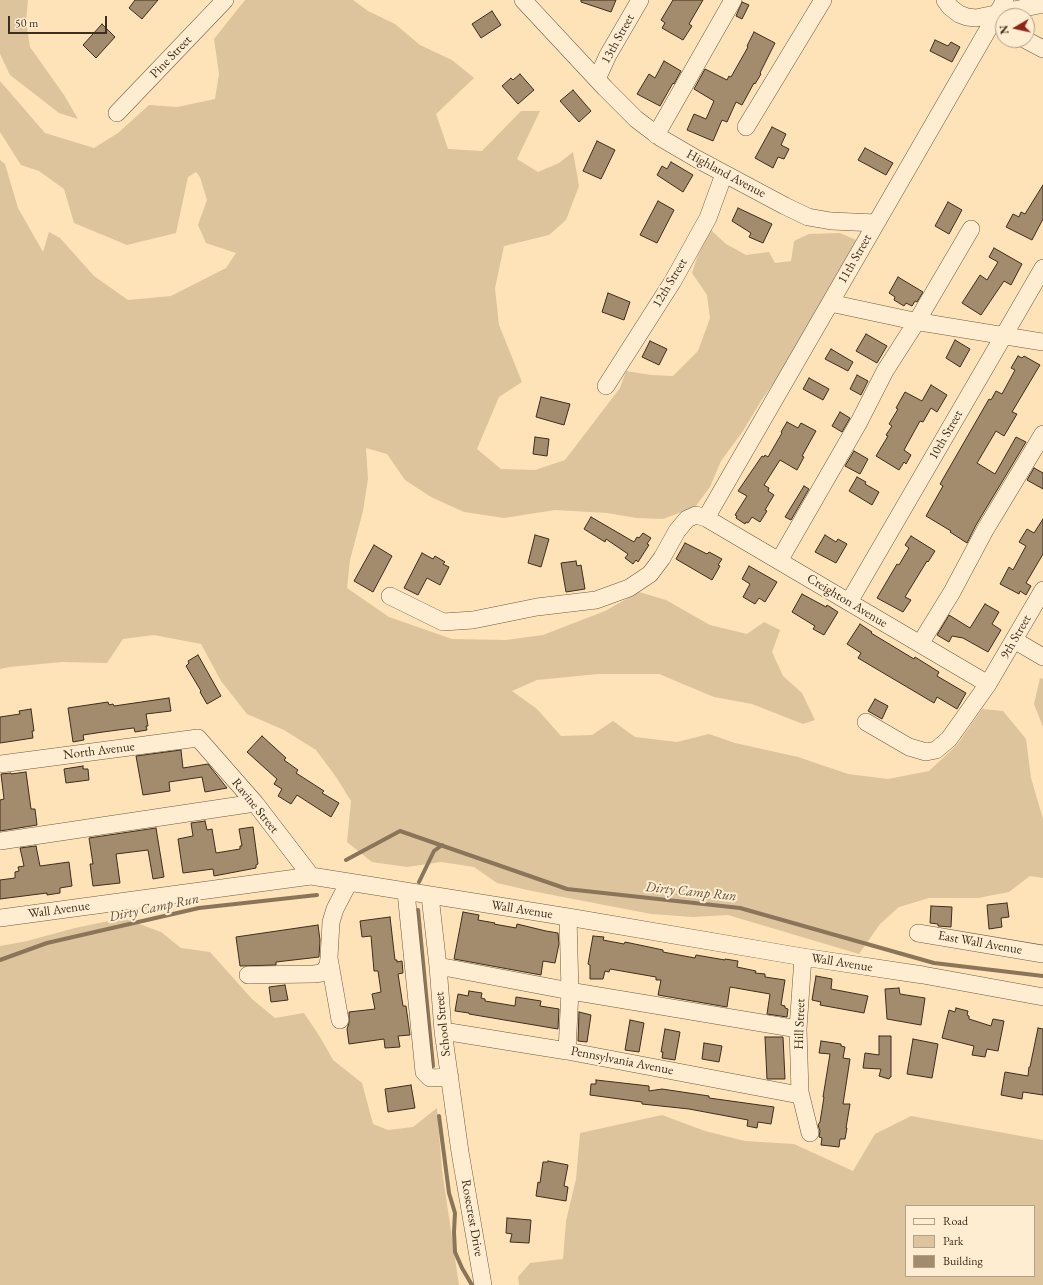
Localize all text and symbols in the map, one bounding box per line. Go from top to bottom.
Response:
scale bar [10,8,109,34]
north arrow [995,8,1035,48]
street label: 13th Street [598,11,638,67]
text: 50 m [15,15,38,31]
text: N [997,24,1012,35]
street label: Pine Street [147,32,195,82]
street label: Highland Avenue [684,147,768,201]
street label: 11th Street [835,232,875,286]
street label: 12th Street [649,256,691,310]
street label: 10th Street [926,408,966,462]
street label: Creighton Avenue [804,571,890,631]
street label: 9th Street [997,612,1035,662]
street label: North Avenue [62,739,136,763]
street label: Ravine Street [228,775,282,837]
water label: Dirty Camp Run [645,879,737,905]
water label: Dirty Camp Run [107,890,201,926]
street label: Wall Avenue [490,897,554,923]
street label: Wall Avenue [27,898,91,922]
street label: East Wall Avenue [937,928,1023,958]
street label: Wall Avenue [810,950,874,976]
street label: School Street [432,991,454,1057]
street label: Hill Street [791,998,809,1050]
street label: Pennsylvania Avenue [569,1043,675,1079]
street label: Rosecrest Drive [458,1178,486,1258]
legend [905,1205,1035,1277]
text: Road [943,1213,968,1229]
text: Park [943,1233,963,1249]
text: Building [943,1253,983,1269]

